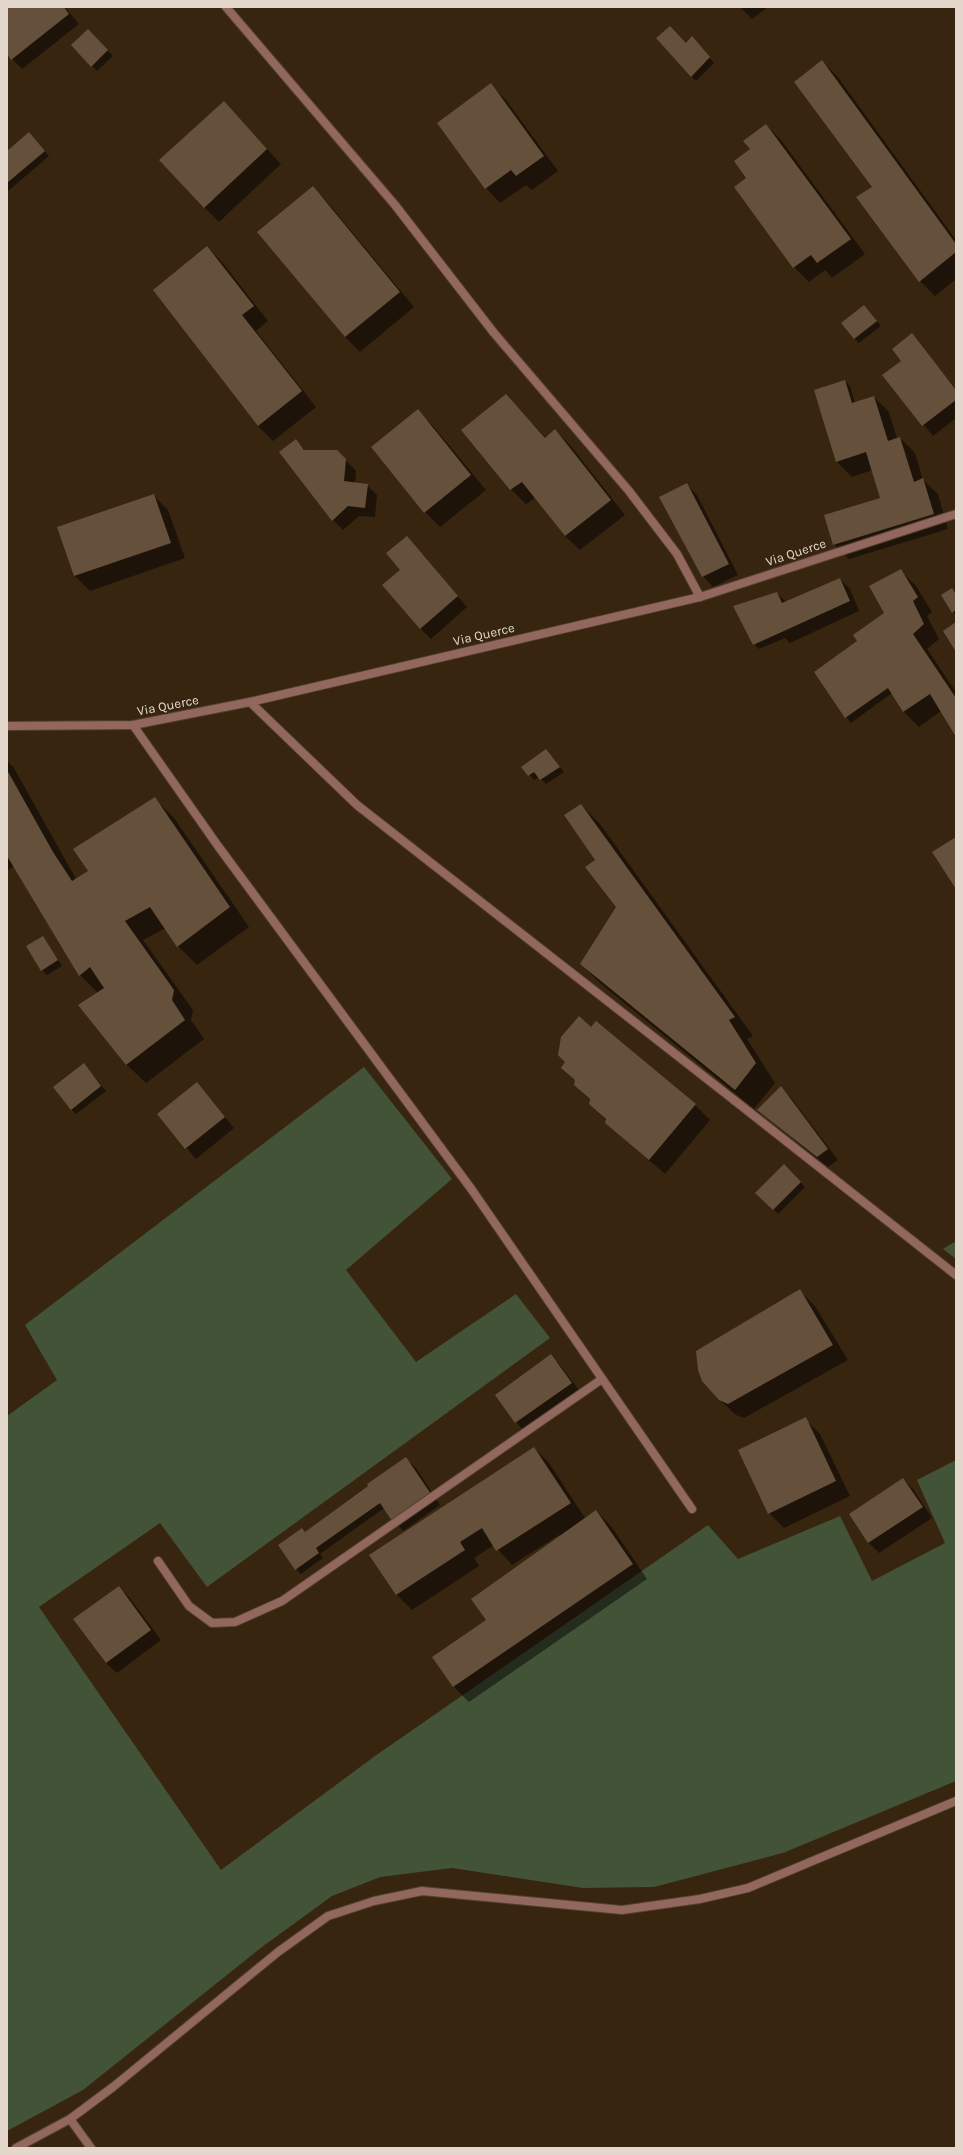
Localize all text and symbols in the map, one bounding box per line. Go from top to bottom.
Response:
street label: Via Querce [764,536,828,570]
street label: Via Querce [452,620,516,650]
street label: Via Querce [136,692,200,720]

